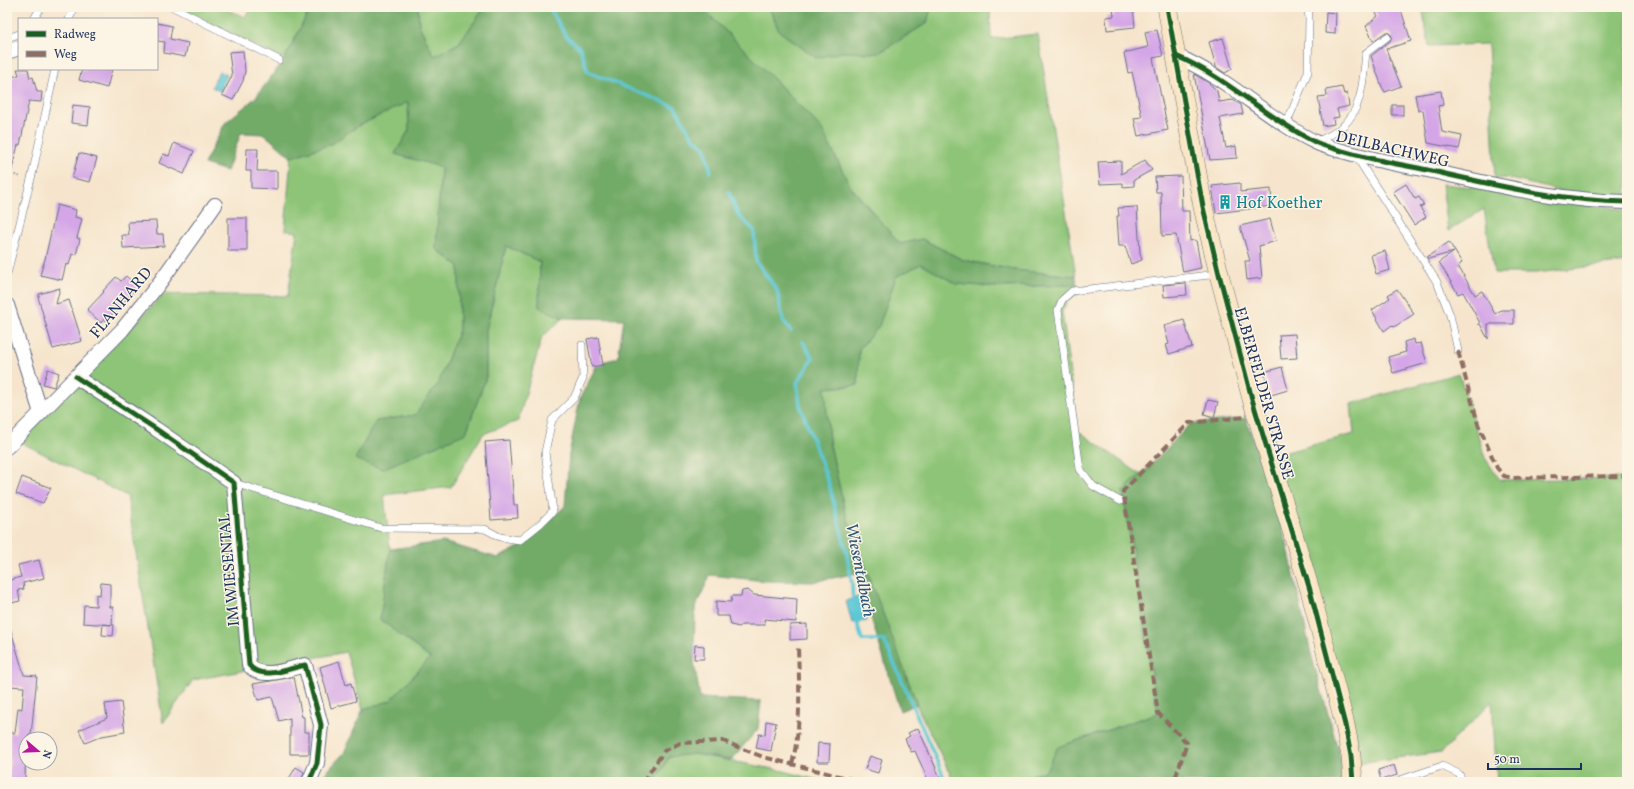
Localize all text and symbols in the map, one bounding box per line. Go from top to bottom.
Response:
legend [18,18,158,70]
text: Radweg [54,27,96,43]
text: Weg [54,47,77,63]
street label: DEILBACHWEG [1333,126,1452,174]
place label: Hof Koether [1236,193,1323,215]
building icon: Hof Koether [1217,194,1233,210]
street label: FLANHARD [85,263,158,344]
street label: ELBERFELDER STRASSE [1228,305,1298,482]
street label: IM WIESENTAL [214,512,246,627]
water label: Wiesentalbach [839,521,880,619]
north arrow [18,731,58,771]
scale bar [1488,745,1581,771]
text: N [38,748,54,760]
text: 50 m [1494,752,1520,768]

